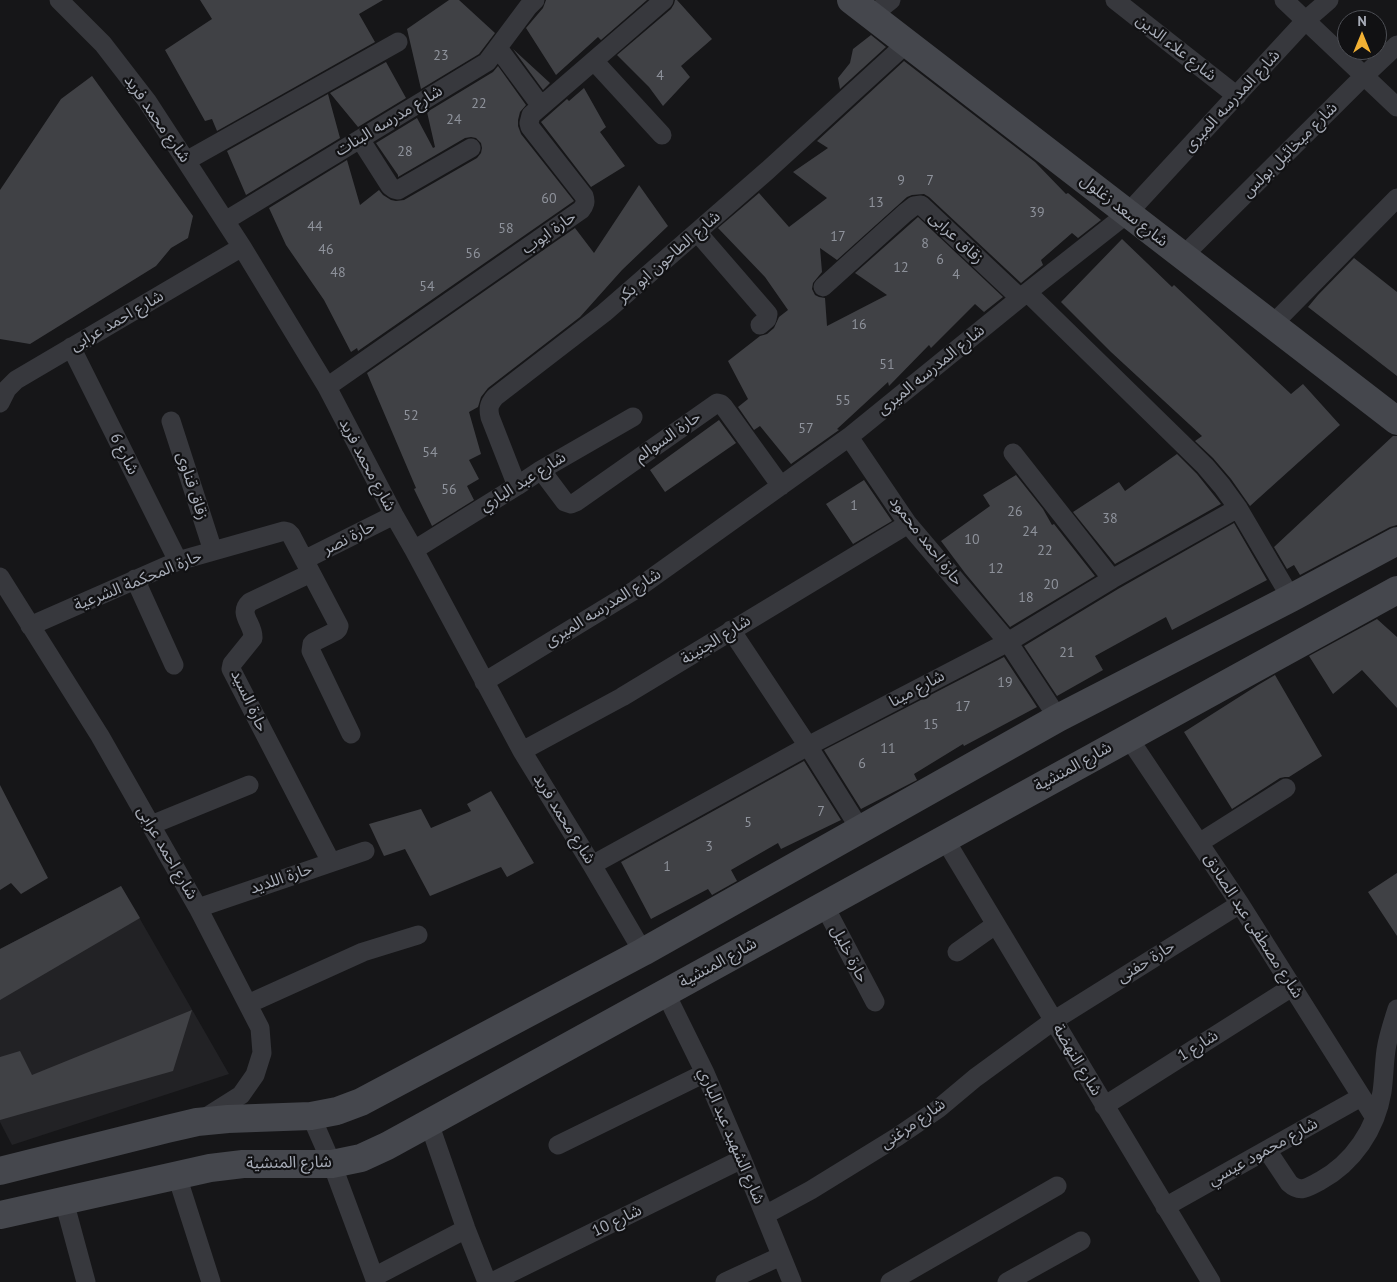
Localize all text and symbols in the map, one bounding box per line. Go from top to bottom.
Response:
north arrow [1337,10,1387,60]
street label: شارع علاء الدين [1132,11,1220,85]
text: N [1357,12,1367,30]
street label: شارع المدرسه الميرى [1180,46,1284,156]
house number: 23 [433,48,449,64]
house number: 4 [656,68,664,84]
street label: شارع محمد فريد [120,72,194,166]
street label: شارع مدرسه البنات [332,81,446,161]
house number: 22 [471,96,487,112]
street label: شارع ميخائيل بولس [1238,98,1342,202]
house number: 24 [446,112,462,128]
house number: 28 [397,144,413,160]
street label: شارع سعد زغلول [1076,171,1172,251]
house number: 9 [897,173,905,189]
house number: 7 [926,173,934,189]
house number: 60 [541,191,557,207]
house number: 13 [868,195,884,211]
house number: 39 [1029,205,1045,221]
street label: حارة ايوب [518,207,580,259]
street label: شارع الطاحون ابو بكر [614,207,724,307]
street label: زقاق عرابى [925,208,987,268]
house number: 44 [307,219,323,235]
house number: 58 [498,221,514,237]
house number: 17 [830,229,846,245]
house number: 8 [921,236,929,252]
house number: 46 [318,242,334,258]
house number: 56 [465,246,481,262]
house number: 6 [936,252,944,268]
house number: 12 [893,260,909,276]
house number: 48 [330,265,346,281]
house number: 4 [952,267,960,283]
house number: 54 [419,279,435,295]
street label: شارع احمد عرابى [67,287,167,355]
house number: 16 [851,317,867,333]
street label: شارع المدرسه الميرى [873,321,989,419]
house number: 51 [879,357,895,373]
house number: 55 [835,393,851,409]
street label: حارة السوالم [631,407,705,467]
house number: 52 [403,408,419,424]
street label: شارع محمد فريد [334,415,400,515]
house number: 57 [798,421,814,437]
street label: شارع 6 [105,430,143,478]
house number: 54 [422,445,438,461]
street label: شارع عبد الباري [476,448,570,516]
street label: زقاق قناوى [172,450,212,522]
house number: 56 [441,482,457,498]
street label: حارة احمد محمود [885,492,967,590]
house number: 1 [850,498,858,514]
house number: 26 [1007,504,1023,520]
house number: 38 [1102,511,1118,527]
street label: حارة نصر [320,517,378,559]
house number: 24 [1022,524,1038,540]
house number: 10 [964,532,980,548]
house number: 22 [1037,543,1053,559]
street label: حارة المحكمة الشرعية [71,547,205,615]
house number: 12 [988,561,1004,577]
street label: شارع المدرسه الميرى [542,565,664,651]
house number: 20 [1043,577,1059,593]
house number: 18 [1018,590,1034,606]
street label: شارع الجنينة [678,611,754,669]
house number: 21 [1059,645,1075,661]
street label: شارع مينا [886,666,948,712]
street label: حارة السيد [226,667,272,735]
house number: 19 [997,675,1013,691]
house number: 17 [955,699,971,715]
house number: 15 [923,717,939,733]
street label: شارع المنشية [1031,738,1115,796]
house number: 11 [880,741,896,757]
house number: 6 [858,756,866,772]
street label: شارع محمد فريد [529,770,599,868]
street label: شارع احمد عرابى [133,803,201,903]
house number: 7 [817,804,825,820]
house number: 5 [744,815,752,831]
house number: 3 [705,839,713,855]
street label: شارع مصطفى عبد الصادق [1199,850,1307,1002]
street label: حارة اللديد [247,859,315,899]
house number: 1 [663,859,671,875]
street label: حارة خليل [826,922,872,986]
street label: شارع المنشية [676,934,760,992]
street label: حارة حفنى [1113,937,1179,987]
street label: شارع النهضة [1048,1021,1106,1099]
street label: شارع 1 [1174,1026,1222,1066]
street label: شارع الشهيد عبد الباري [694,1065,768,1207]
street label: شارع مرغنى [877,1095,949,1153]
street label: شارع محمود عيسي [1205,1114,1321,1190]
street label: شارع المنشية [246,1153,332,1173]
street label: شارع 10 [589,1201,645,1241]

